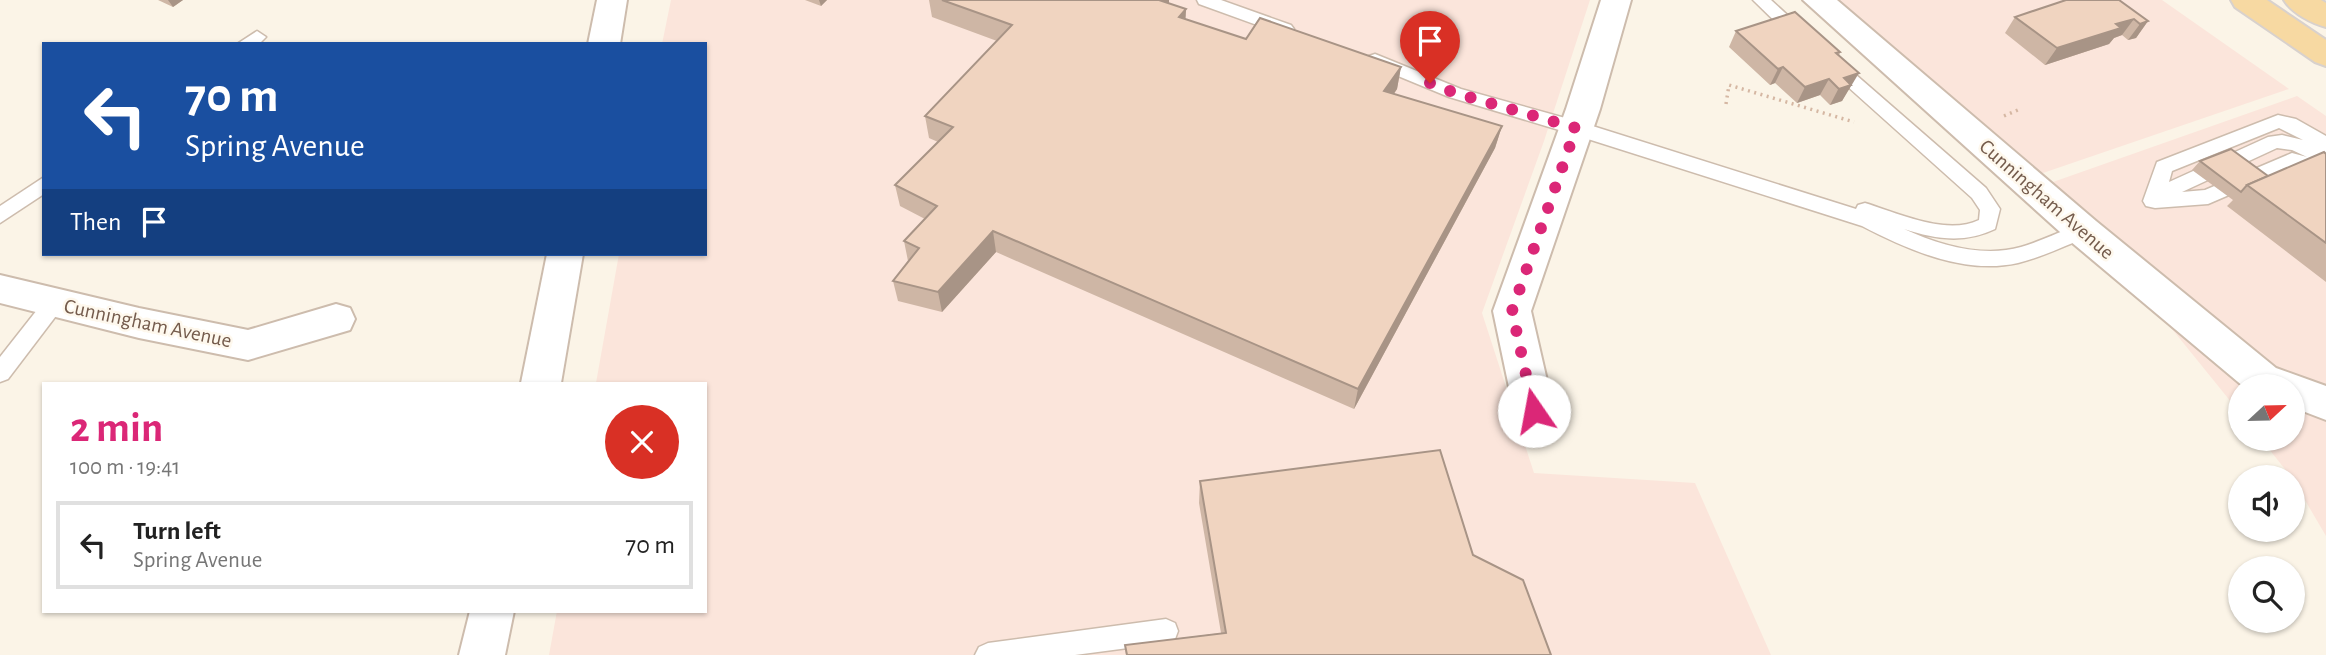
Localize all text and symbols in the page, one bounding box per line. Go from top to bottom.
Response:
pin [1400,11,1460,83]
icon: arrive [1411,22,1449,60]
icon: left [70,70,161,161]
text: 70 m [185,72,279,121]
text: Spring Avenue [185,130,365,162]
street label: Cunningham Avenue [1975,135,2118,263]
icon: arrive [135,203,173,241]
text: Then [70,209,121,235]
street label: Cunningham Avenue [62,295,234,352]
position arrow [1497,374,1571,448]
north arrow [2228,374,2305,452]
map controls [2228,374,2305,633]
button: close [605,405,679,479]
text: 2 min [70,407,163,449]
text: 100 m · 19:41 [70,456,180,479]
button: sound [2228,465,2305,542]
text: Turn left [133,518,221,544]
icon: left [74,526,112,564]
text: 70 m [625,532,675,558]
text: Spring Avenue [133,549,262,572]
button: search [2228,556,2305,633]

